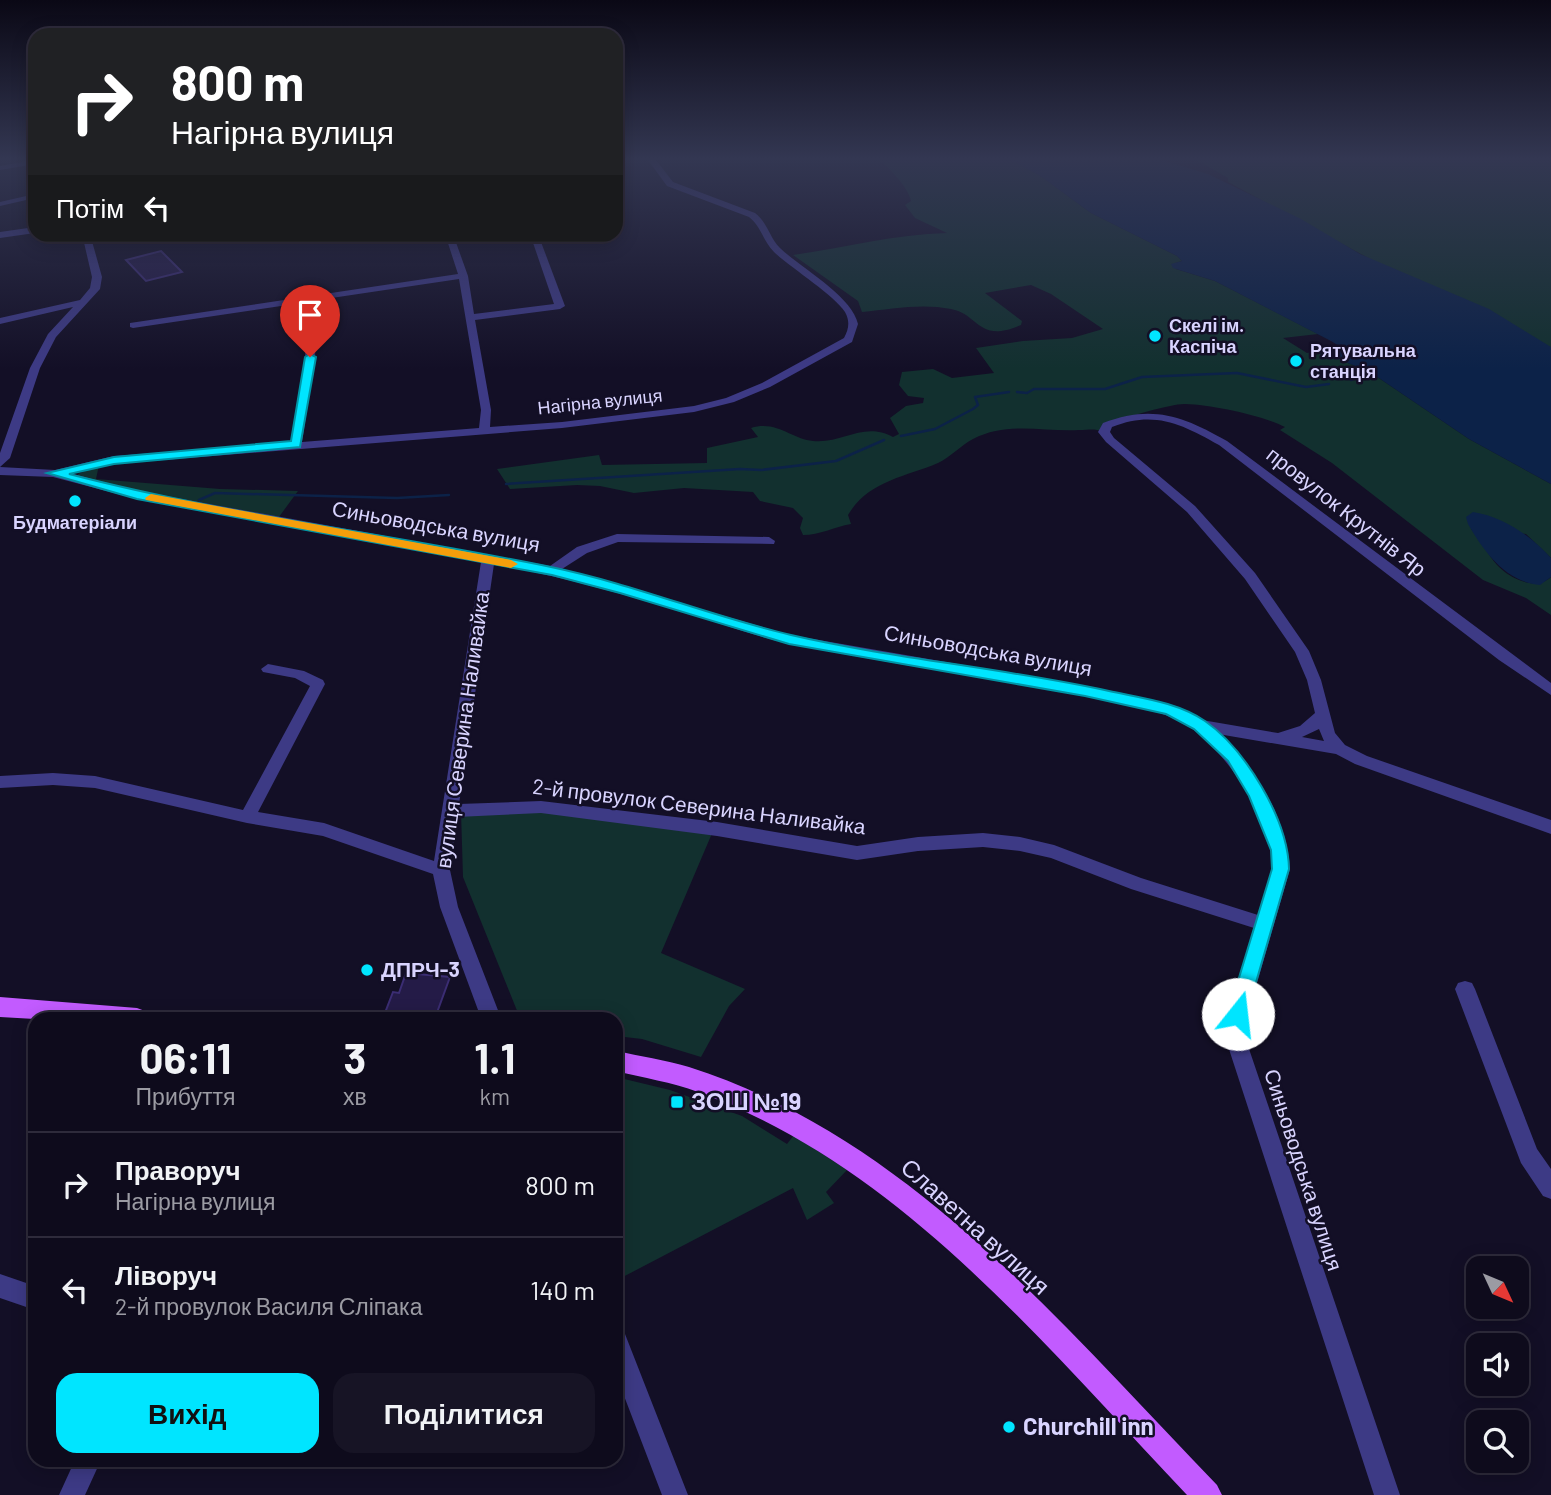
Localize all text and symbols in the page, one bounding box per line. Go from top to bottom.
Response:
text: 800 m [171,52,304,111]
icon: right [56,56,147,147]
text: Нагірна вулиця [171,112,394,150]
icon: left [138,189,176,227]
text: Потім [56,192,124,223]
pin [280,285,340,357]
icon: arrive [291,296,329,334]
place label: Скелі ім. Каспіча [1169,314,1244,357]
marker: Скелі ім. Каспіча [1147,328,1163,344]
place label: Рятувальна станція [1310,339,1417,382]
marker: Рятувальна станція [1288,353,1304,369]
street label: Нагірна вулиця [536,384,663,419]
street label: провулок Крутнів Яр [1262,441,1432,581]
marker: Будматеріали [67,493,83,509]
street label: Синьоводська вулиця [330,495,542,556]
place label: Будматеріали [13,511,137,533]
street label: вулиця Северина Наливайка [430,590,493,870]
street label: Синьоводська вулиця [882,619,1094,680]
street label: 2-й провулок Северина Наливайка [531,773,867,838]
place label: ДПРЧ-3 [381,956,460,981]
marker: ДПРЧ-3 [359,962,375,978]
position arrow [1201,977,1275,1051]
text: 06:11 [140,1032,231,1082]
text: 3 [344,1032,366,1082]
text: 1.1 [474,1032,515,1082]
street label: Синьоводська вулиця [1260,1066,1349,1274]
text: Прибуття [136,1082,235,1110]
text: хв [343,1082,367,1110]
text: km [480,1082,510,1110]
place label: ЗОШ №19 [691,1086,801,1115]
marker: ЗОШ №19 [669,1094,685,1110]
street label: Славетна вулиця [896,1152,1056,1300]
text: Праворуч [115,1154,241,1185]
icon: right [56,1166,94,1204]
text: 800 m [525,1169,595,1200]
text: Нагірна вулиця [115,1187,275,1215]
north arrow [1466,1256,1530,1320]
map controls [1466,1256,1529,1473]
text: Ліворуч [115,1259,217,1290]
icon: left [56,1271,94,1309]
text: 140 m [530,1274,595,1305]
text: 2-й провулок Василя Сліпака [115,1292,422,1320]
button: sound [1466,1333,1529,1396]
button: Вихід [56,1373,319,1453]
button: Поділитися [333,1373,595,1453]
button: search [1466,1410,1529,1473]
place label: Churchill inn [1023,1411,1154,1440]
marker: Churchill inn [1001,1419,1017,1435]

